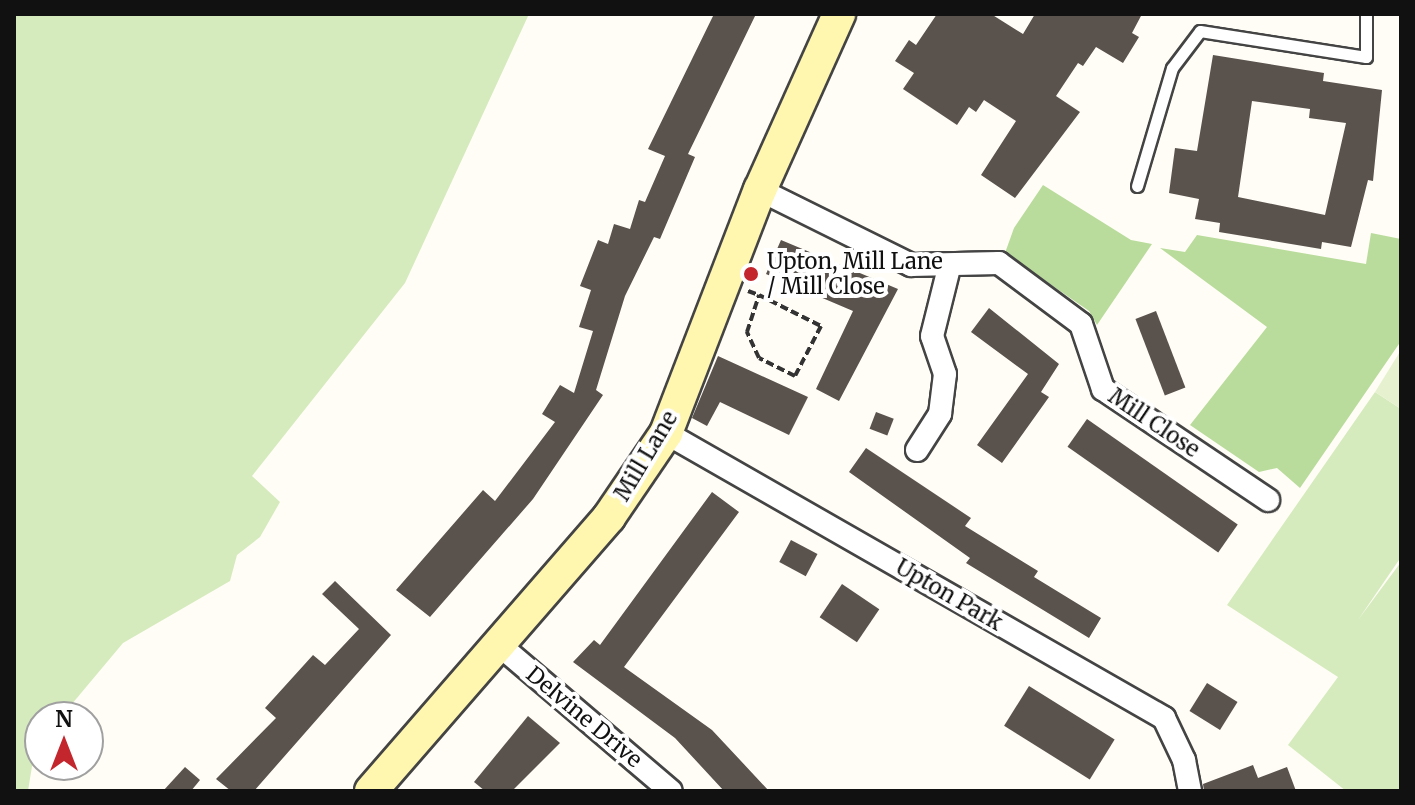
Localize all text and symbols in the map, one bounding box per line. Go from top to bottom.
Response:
place label: Upton, Mill Lane / Mill Close [767,248,943,300]
marker: Upton, Mill Lane / Mill Close [742,265,760,283]
street label: Mill Close [1103,383,1205,463]
street label: Mill Lane [609,406,683,506]
street label: Upton Park [891,554,1007,636]
street label: Delvine Drive [521,661,647,773]
north arrow [24,701,104,781]
text: N [55,705,73,733]

